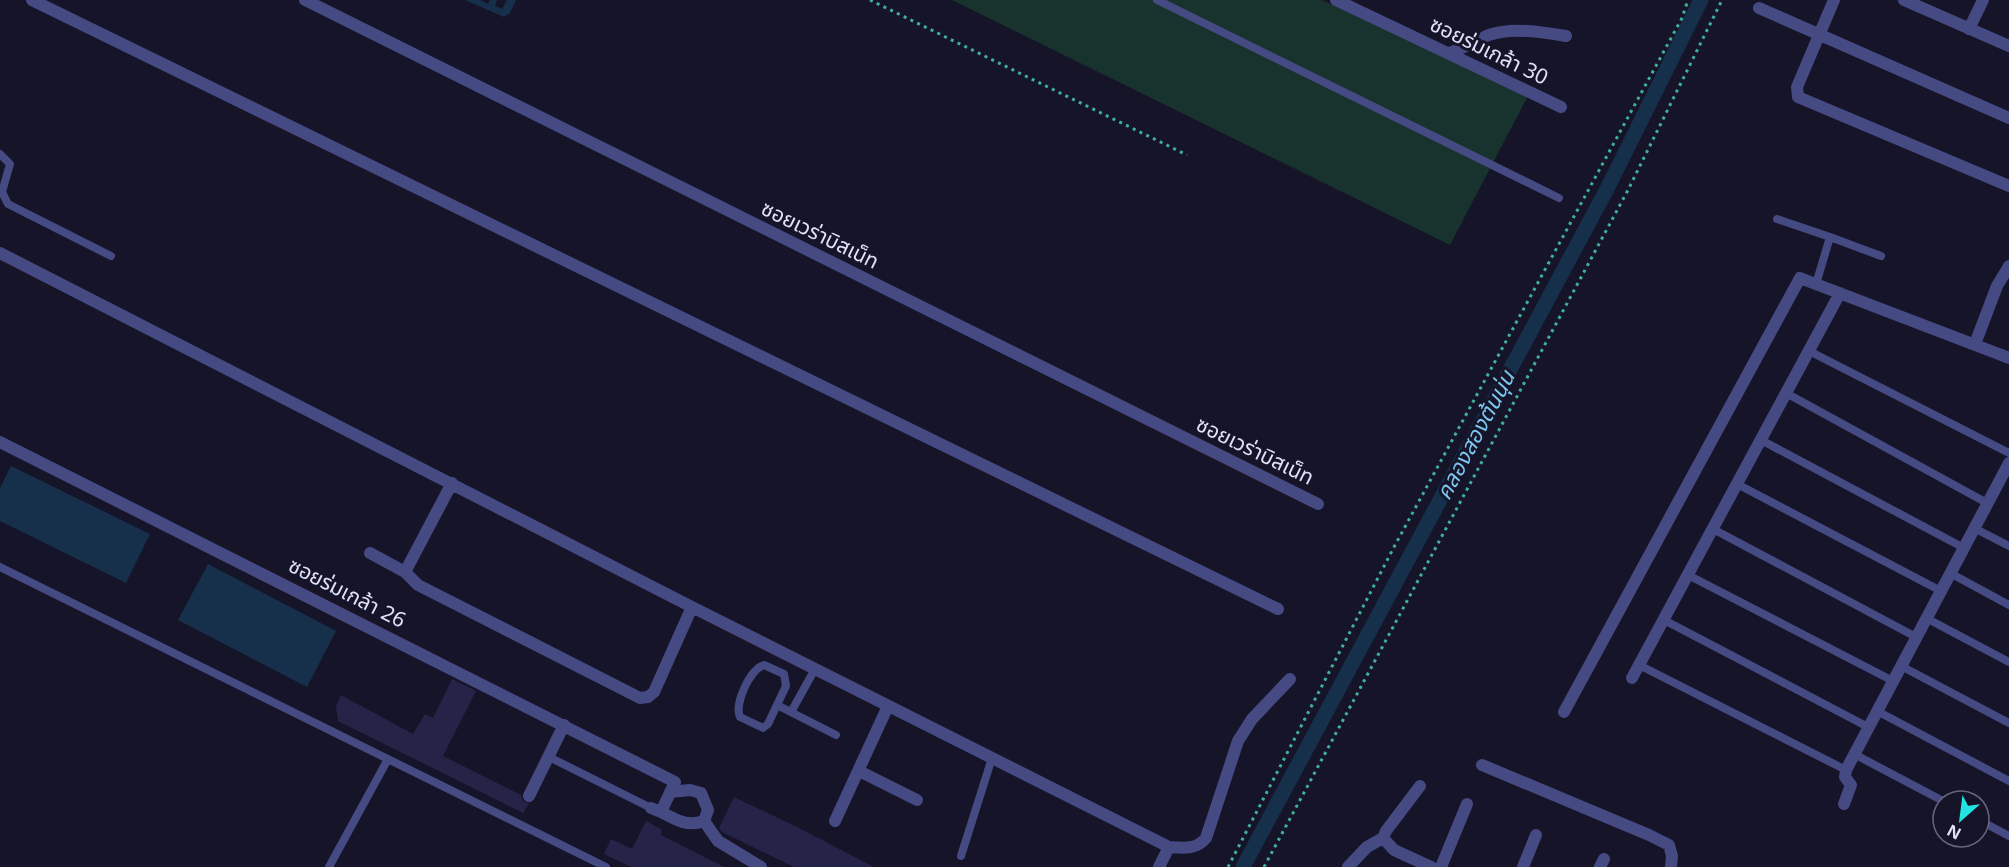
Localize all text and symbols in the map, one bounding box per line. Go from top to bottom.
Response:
street label: ซอยร่มเกล้า 30 [1426,9,1553,91]
street label: ซอยเวร่าบิสเน็ท [757,194,884,275]
water label: คลองสองต้นนุ่น [1428,363,1521,504]
street label: ซอยเวร่าบิสเน็ท [1192,410,1319,491]
street label: ซอยร่มเกล้า 26 [284,551,411,634]
north arrow [1931,789,1991,849]
text: N [1943,819,1965,845]

